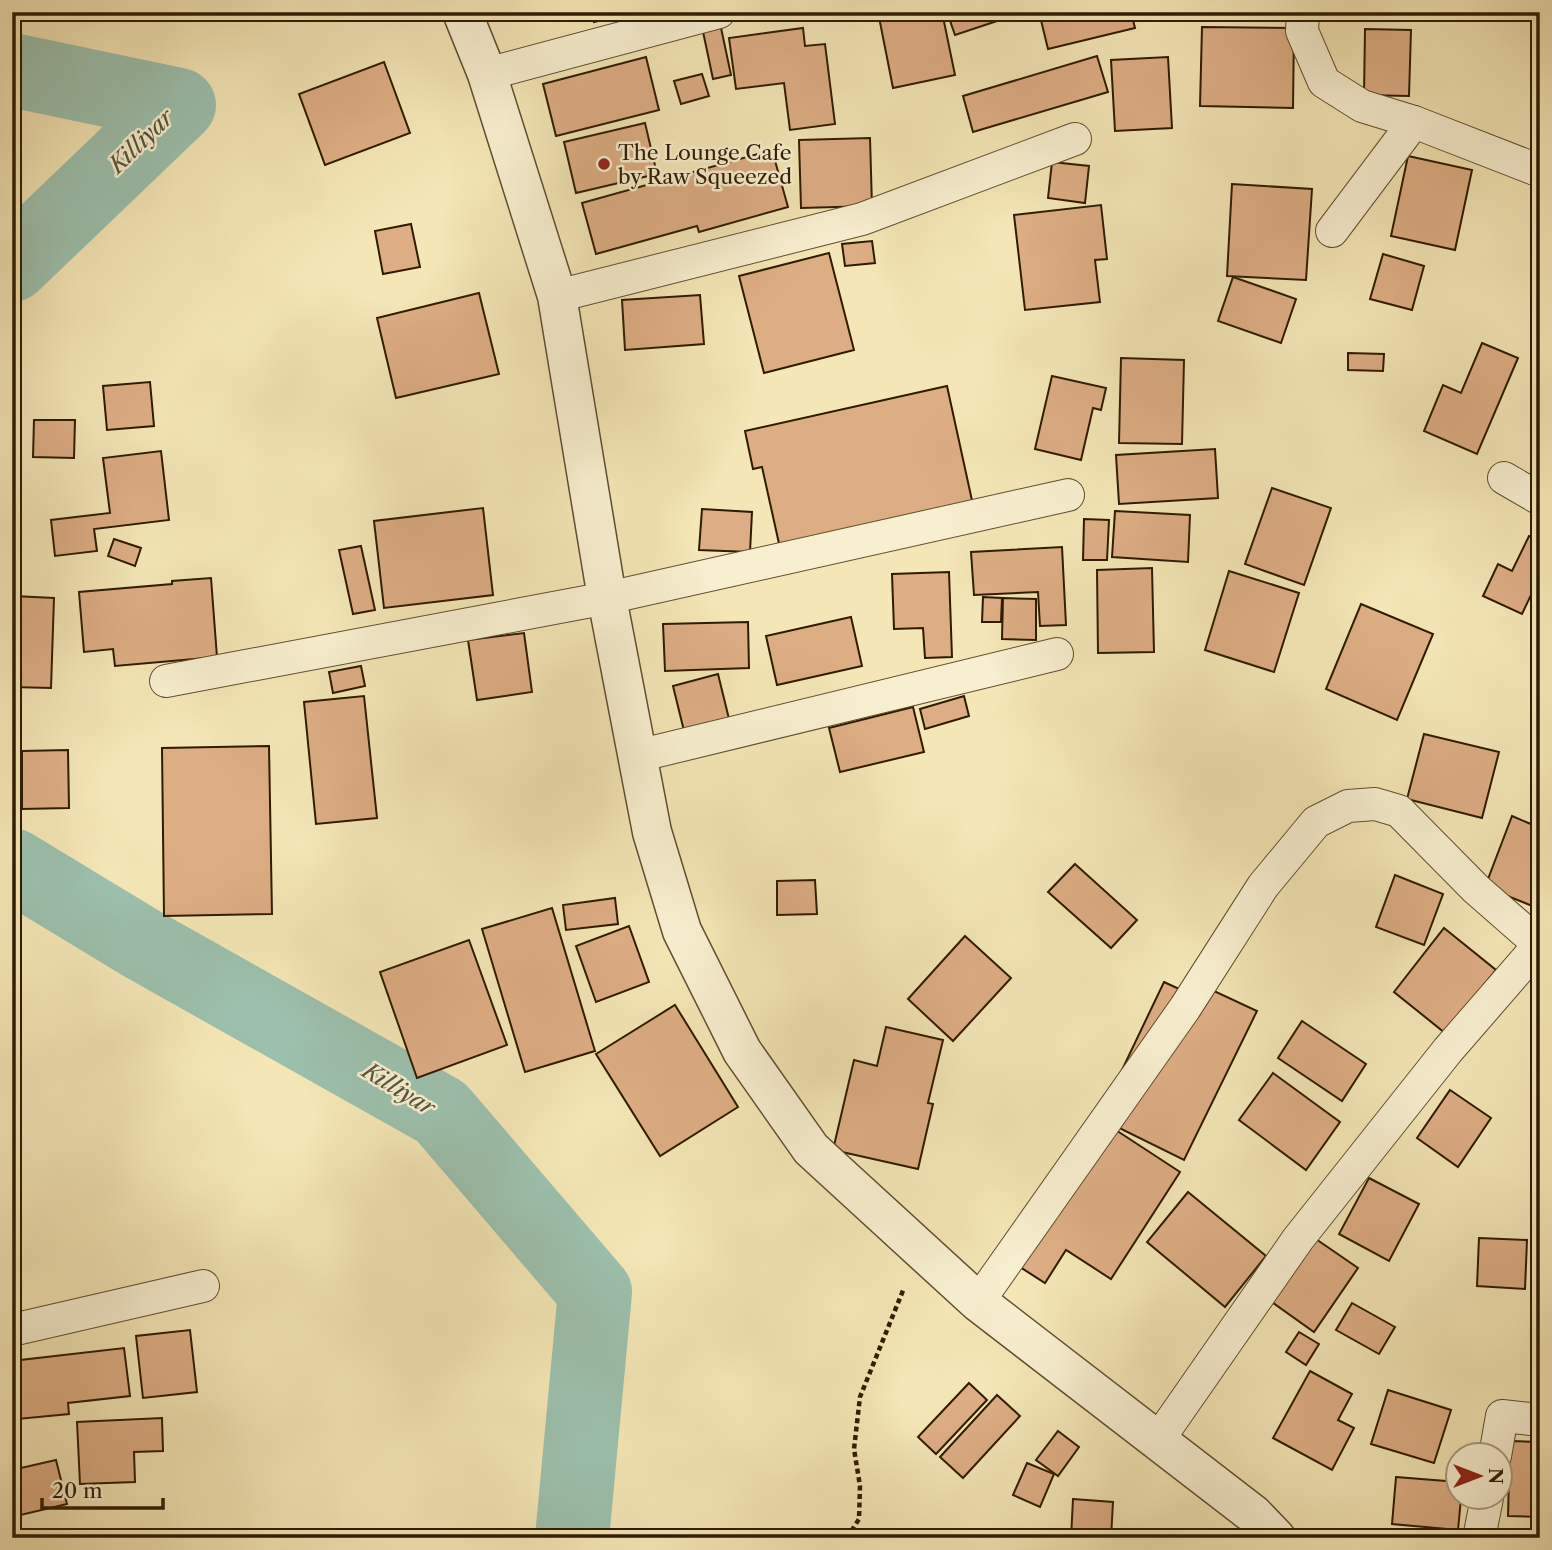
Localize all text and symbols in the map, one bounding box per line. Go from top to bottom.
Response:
water label: Killiyar [101,102,180,180]
place label: The Lounge Cafe by Raw Squeezed [618,140,792,189]
marker: The Lounge Cafe by Raw Squeezed [596,156,612,172]
water label: Killiyar [356,1055,441,1122]
north arrow [1444,1442,1514,1512]
scale bar [42,1466,163,1510]
text: N [1484,1468,1507,1484]
text: 20 m [52,1478,103,1503]

